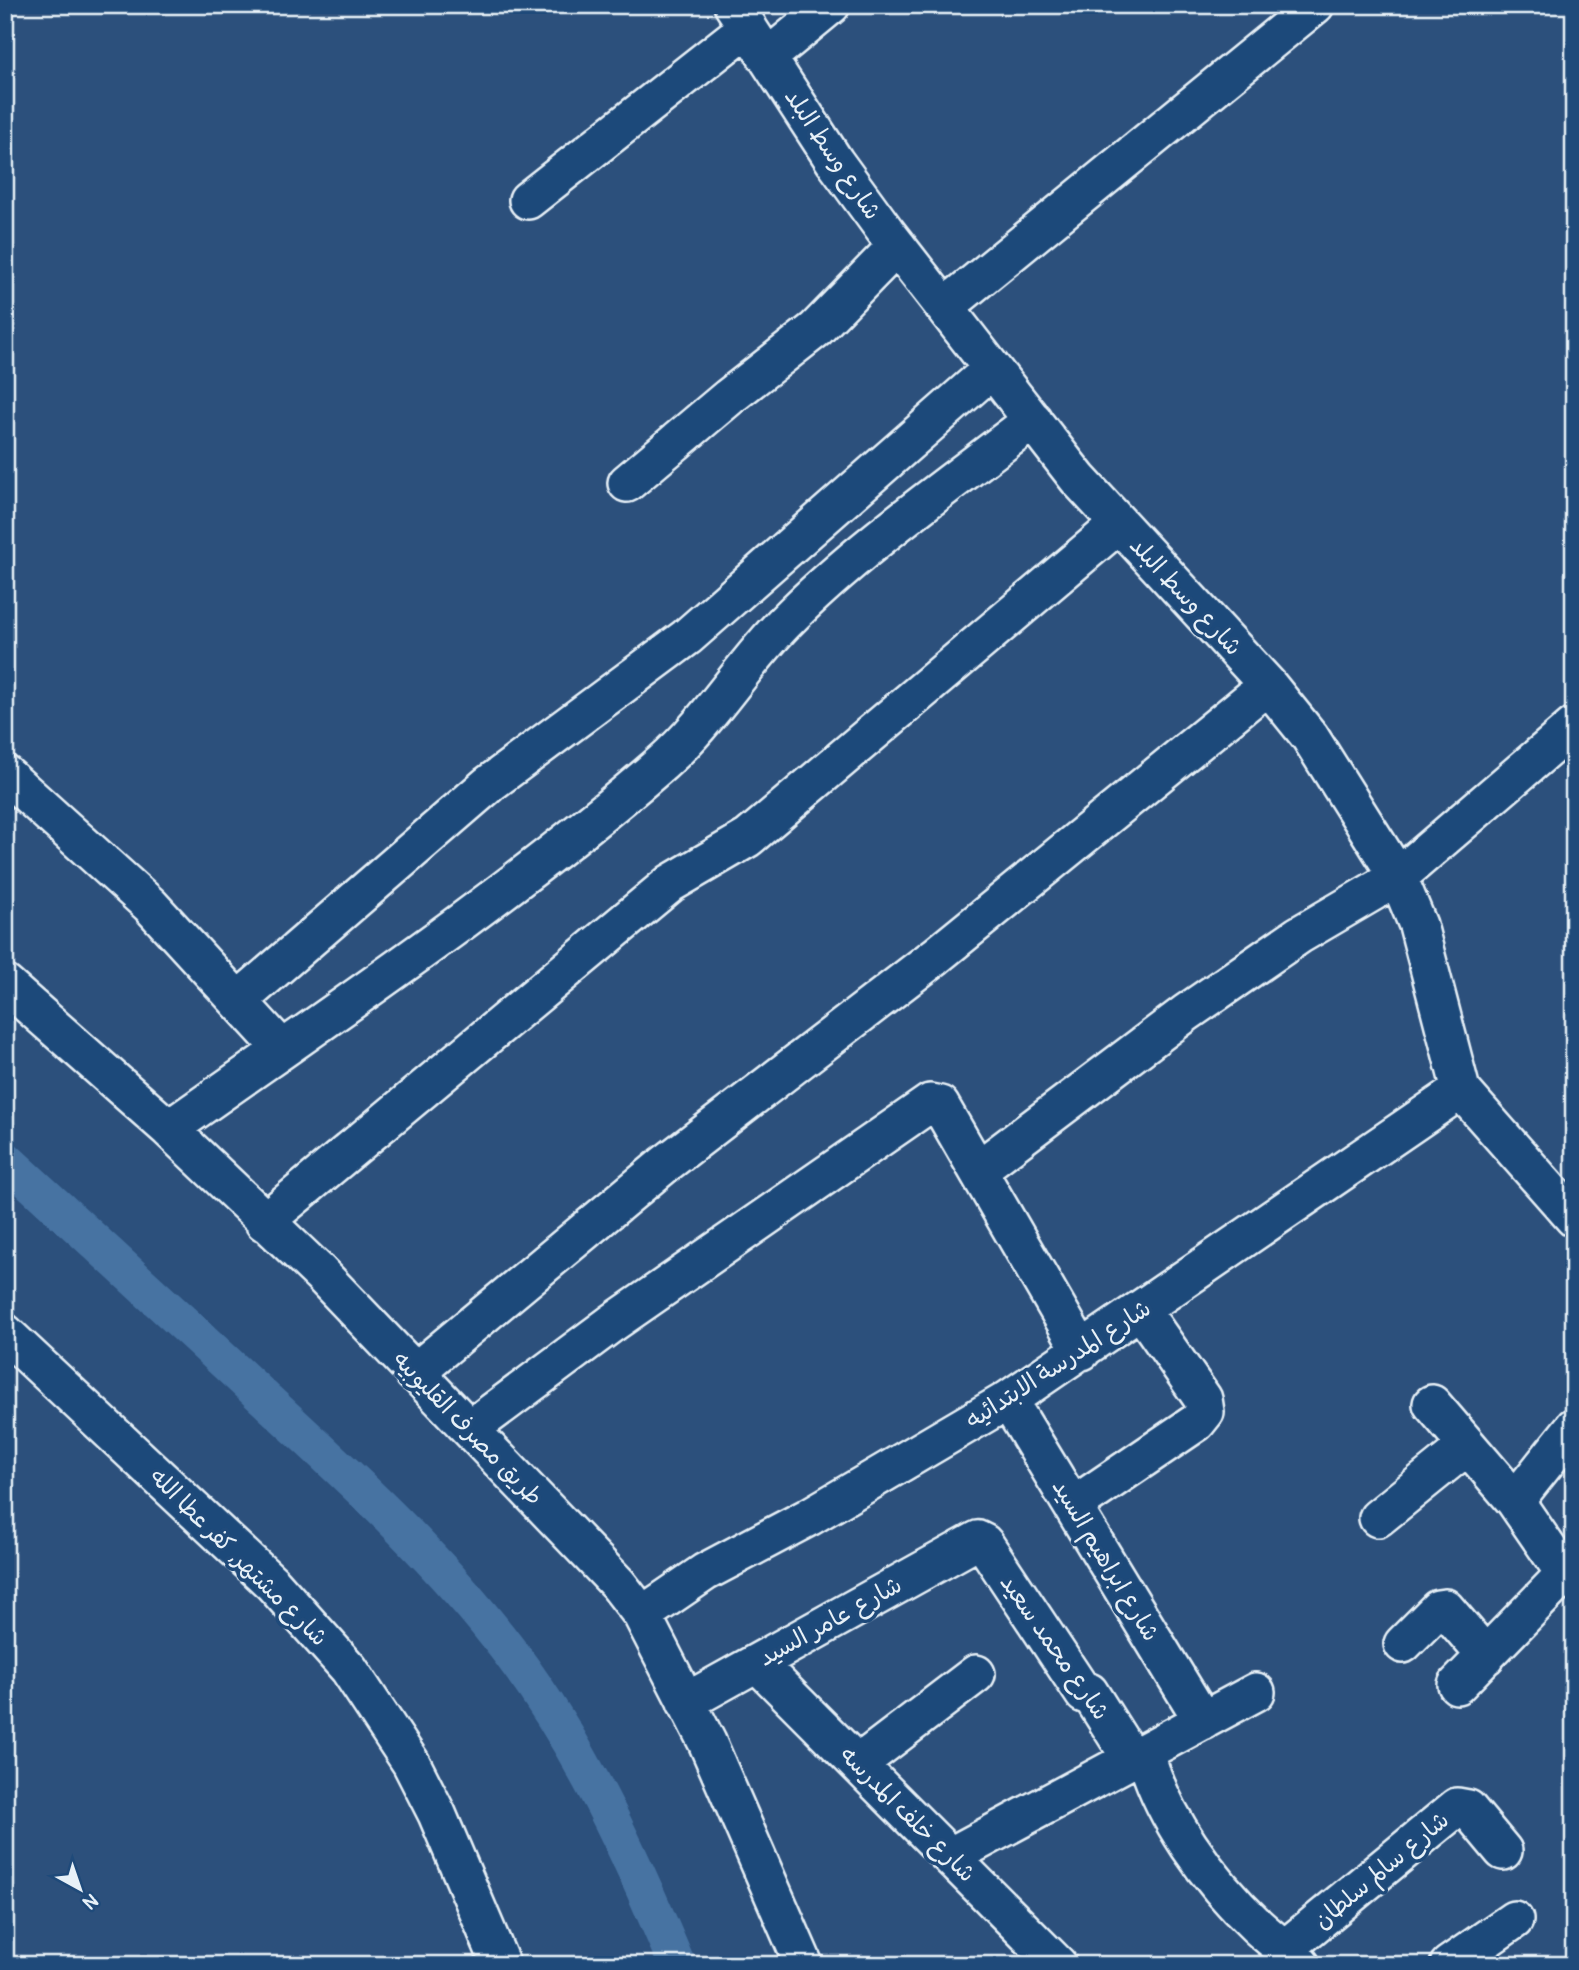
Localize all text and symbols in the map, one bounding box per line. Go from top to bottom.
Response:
street label: شارع وسط البلد [777,83,887,226]
street label: شارع وسط البلد [1122,531,1248,663]
street label: شارع المدرسة الابتدائيه [960,1294,1157,1437]
street label: طريق مصرف القليوبيه [386,1345,549,1512]
street label: شارع مشتهر, كفر عطا الله [142,1462,334,1654]
street label: شارع ابراهيم السيد [1043,1474,1165,1648]
street label: شارع محمد سعيد [992,1569,1116,1727]
street label: شارع عامر السيد [754,1570,908,1674]
street label: شارع خلف المدرسه [832,1740,982,1890]
street label: شارع سالم سلطان [1308,1805,1457,1938]
north arrow [46,1854,116,1924]
text: N [78,1888,103,1915]

